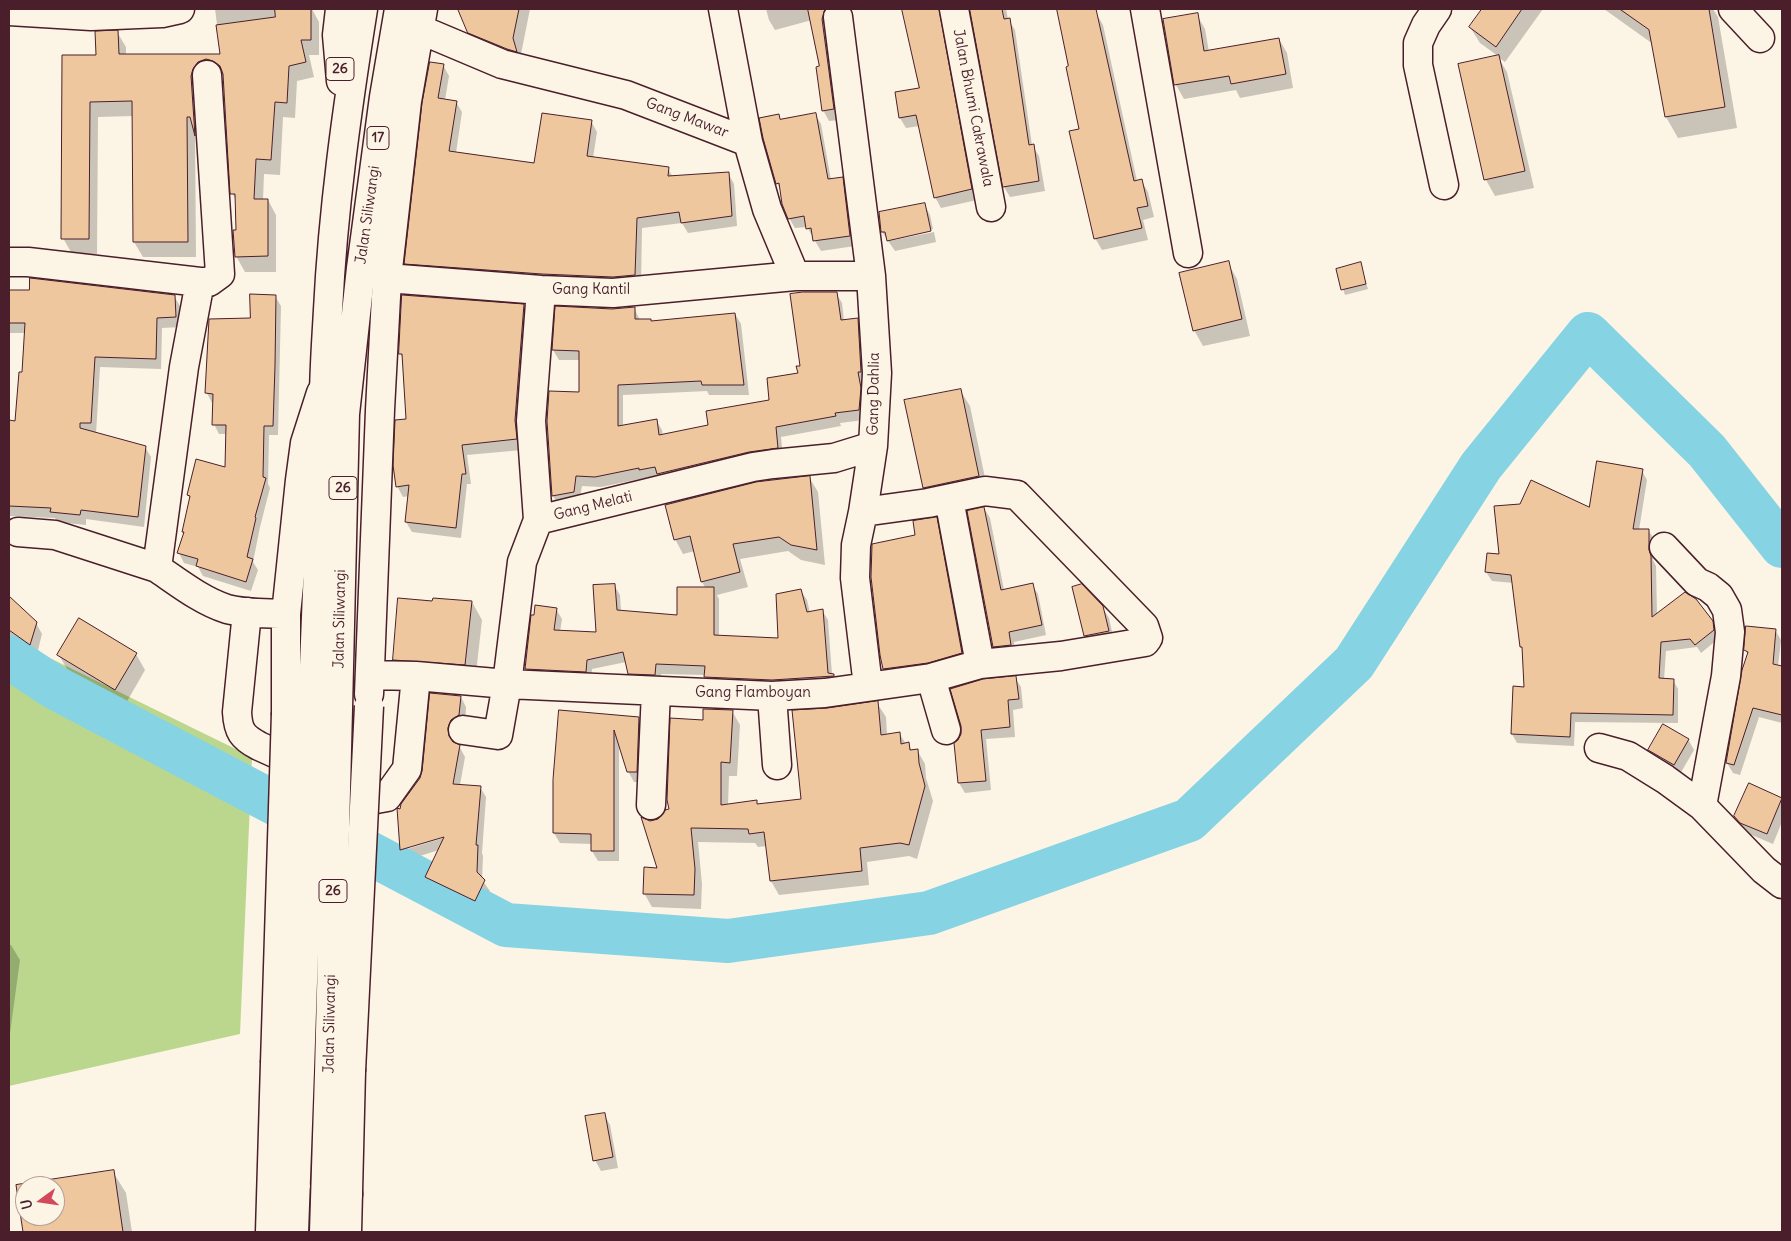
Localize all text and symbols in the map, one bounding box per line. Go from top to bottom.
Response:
street label: Jalan Bhumi Cakrawala [949,28,997,188]
road number: 26 [326,58,354,80]
street label: Gang Mawar [643,94,731,142]
road number: 17 [367,126,389,150]
street label: Jalan Siliwangi [352,164,384,266]
street label: Gang Kantil [552,281,630,299]
street label: Gang Dahlia [864,352,884,436]
road number: 26 [329,476,357,499]
street label: Gang Melati [552,488,634,524]
street label: Jalan Siliwangi [330,569,350,669]
street label: Gang Flamboyan [695,684,811,702]
road number: 26 [319,879,347,902]
street label: Jalan Siliwangi [320,974,340,1074]
north arrow [15,1176,65,1226]
text: U [17,1198,36,1211]

